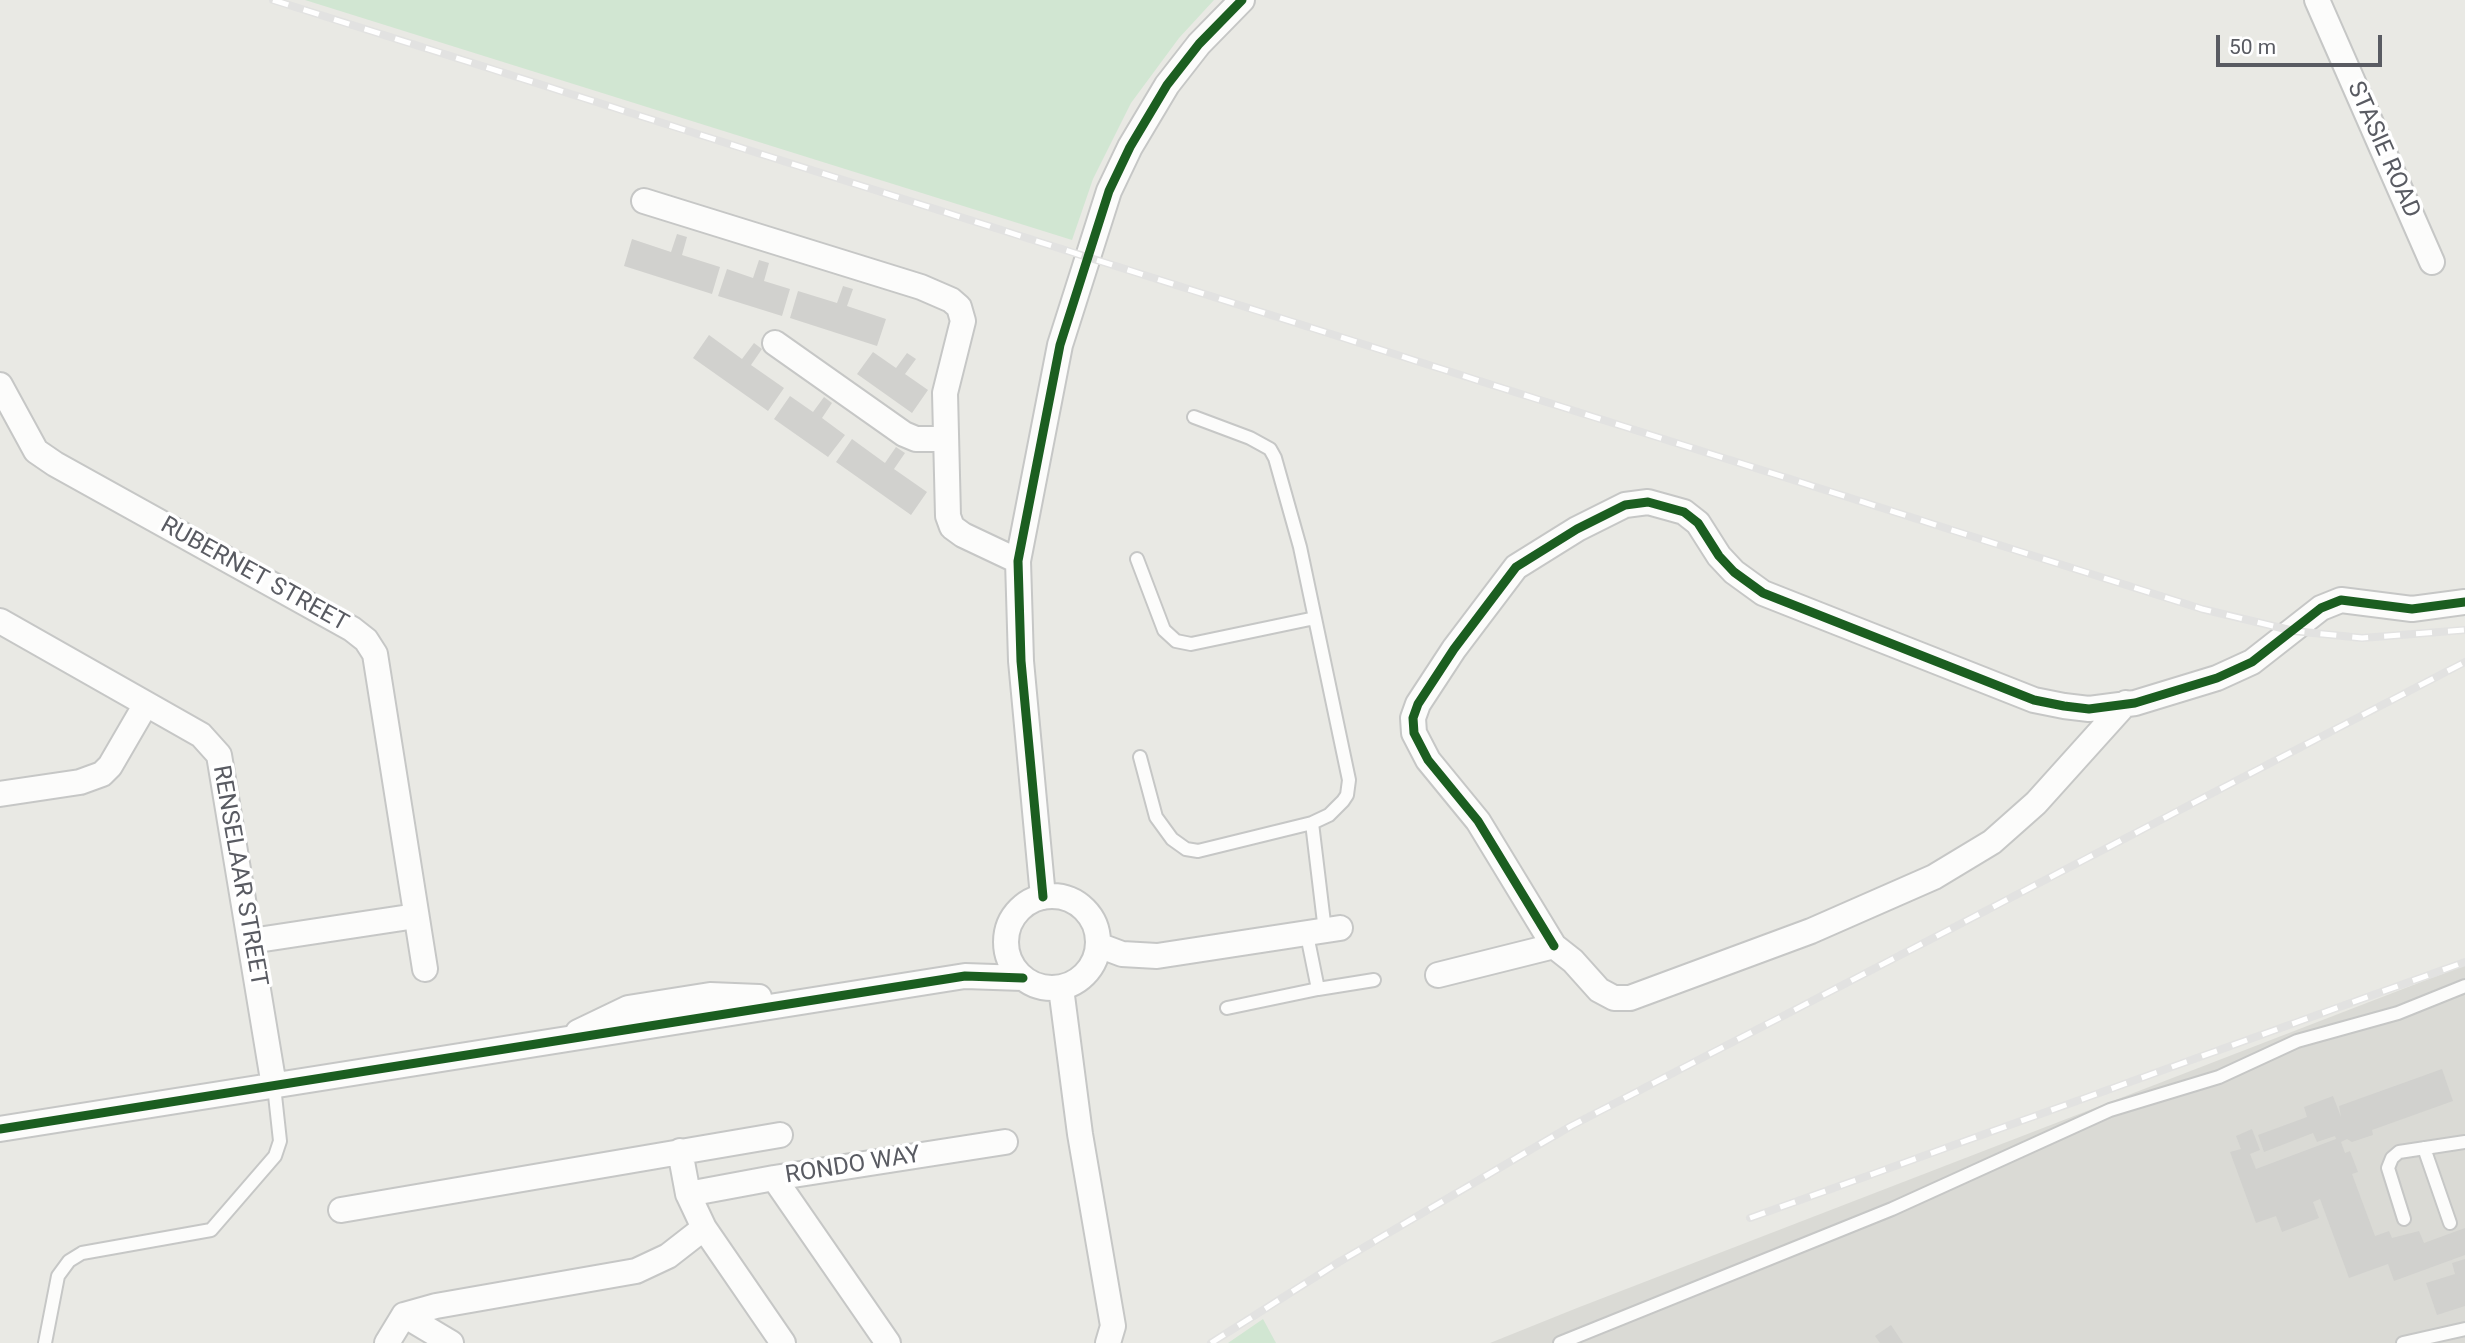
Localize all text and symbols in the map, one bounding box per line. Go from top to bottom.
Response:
scale bar [2220,21,2386,65]
text: 50 m [2229,35,2276,59]
street label: STASIE ROAD [2340,77,2426,223]
street label: RUBERNET STREET [155,511,353,639]
street label: RENSELAAR STREET [205,763,273,989]
street label: RONDO WAY [783,1141,923,1191]

